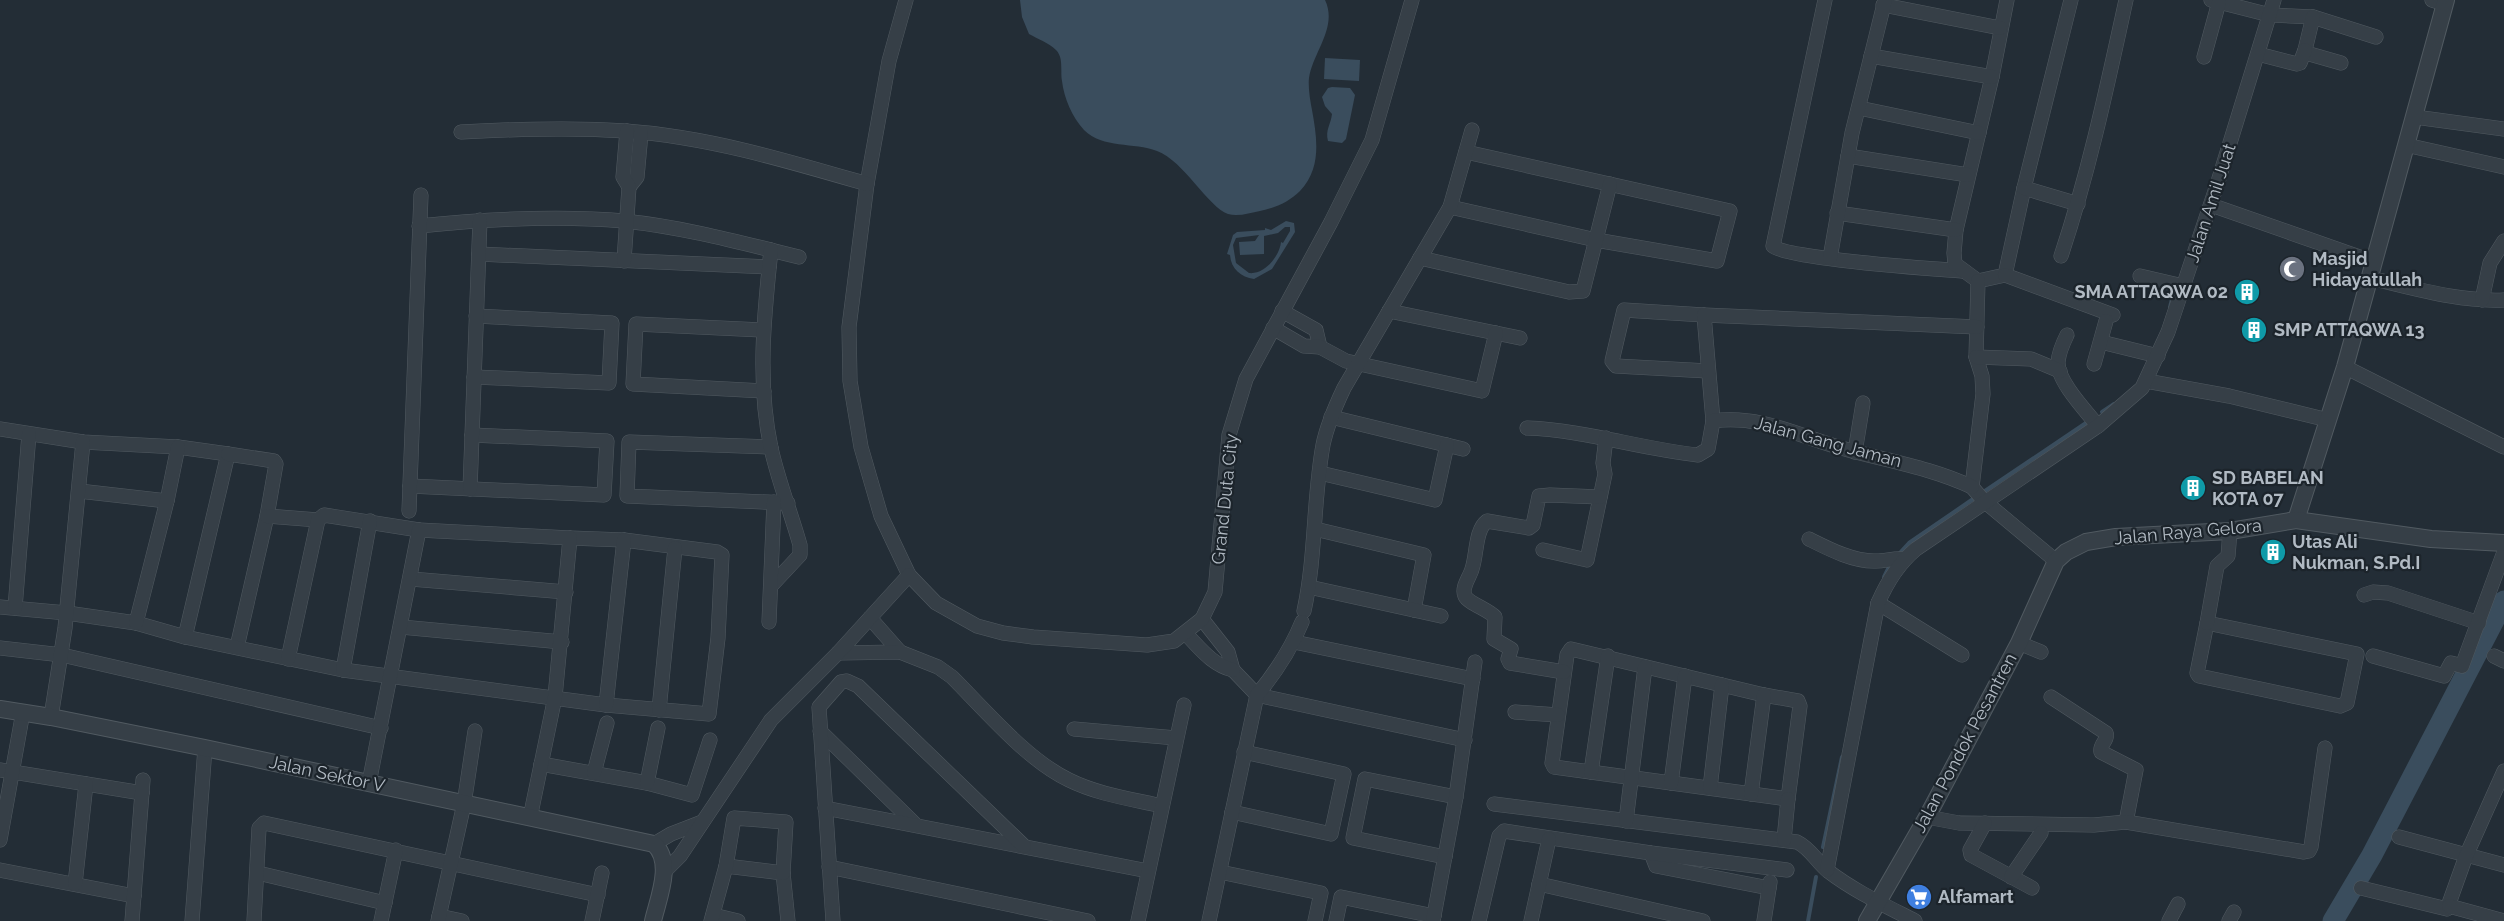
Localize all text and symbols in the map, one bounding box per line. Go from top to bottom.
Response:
street label: Jalan Amil Juat [2181,141,2240,265]
place label: Masjid Hidayatullah [2312,248,2422,290]
mosque icon: Masjid Hidayatullah [2277,254,2307,284]
building icon: SMA ATTAQWA 02 [2232,277,2262,307]
place label: SMA ATTAQWA 02 [2074,281,2228,302]
building icon: SMP ATTAQWA 13 [2239,315,2269,345]
place label: SMP ATTAQWA 13 [2274,319,2425,340]
street label: Jalan Gang Jaman [1752,412,1904,471]
street label: Grand Duta City [1207,432,1242,565]
place label: SD BABELAN KOTA 07 [2212,467,2324,509]
building icon: SD BABELAN KOTA 07 [2178,473,2208,503]
street label: Jalan Raya Gelora [2113,515,2263,548]
place label: Utas Ali Nukman, S.Pd.I [2292,531,2420,573]
building icon: Utas Ali Nukman, S.Pd.I [2258,537,2288,567]
street label: Jalan Pondok Pesantren [1908,650,2021,836]
street label: Jalan Sektor V [267,751,387,796]
supermarket icon: Alfamart [1904,882,1934,912]
place label: Alfamart [1938,886,2014,907]

